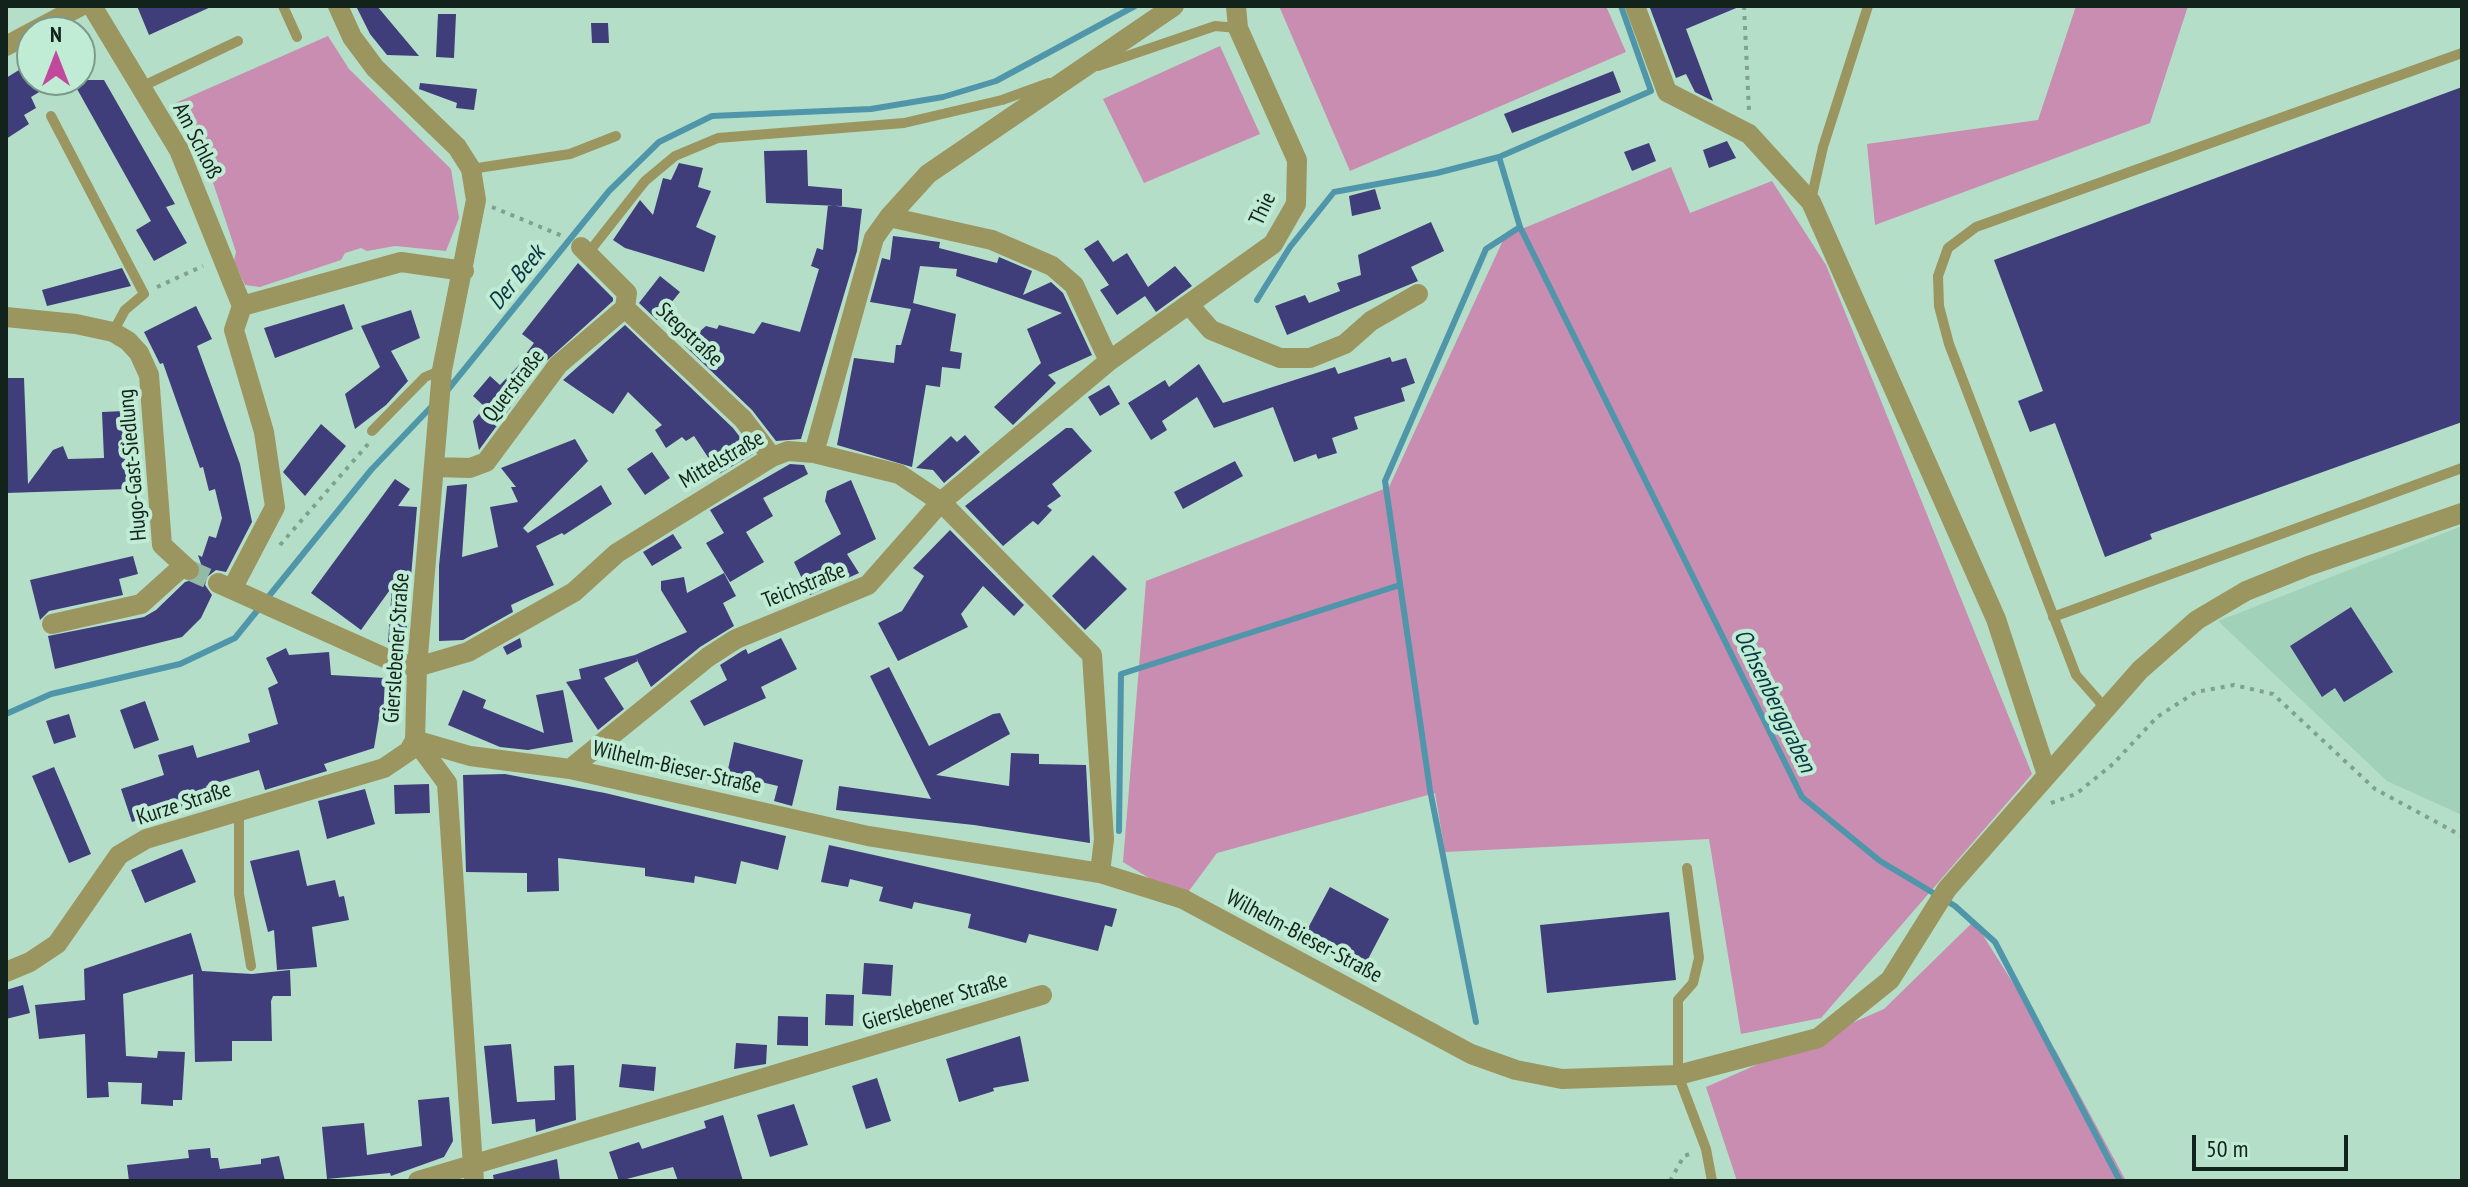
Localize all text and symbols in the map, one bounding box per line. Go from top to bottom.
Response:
north arrow [16,16,96,96]
text: N [50,20,62,48]
street label: Am Schloß [167,99,227,183]
street label: Thie [1244,188,1282,230]
water label: Der Beek [482,240,552,316]
street label: Stegstraße [650,297,728,373]
street label: Querstraße [477,344,551,428]
street label: Hugo-Gast-Siedlung [113,388,153,542]
street label: Mittelstraße [675,425,769,495]
street label: Teichstraße [759,557,849,615]
street label: Gierslebener Straße [379,572,415,724]
water label: Ochsenberggraben [1727,625,1821,777]
street label: Wilhelm-Bieser-Straße [590,736,764,800]
street label: Kurze Straße [134,776,234,832]
street label: Wilhelm-Bieser-Straße [1222,885,1386,989]
street label: Gierslebener Straße [859,967,1011,1037]
scale bar [2196,1119,2352,1169]
text: 50 m [2206,1133,2248,1164]

